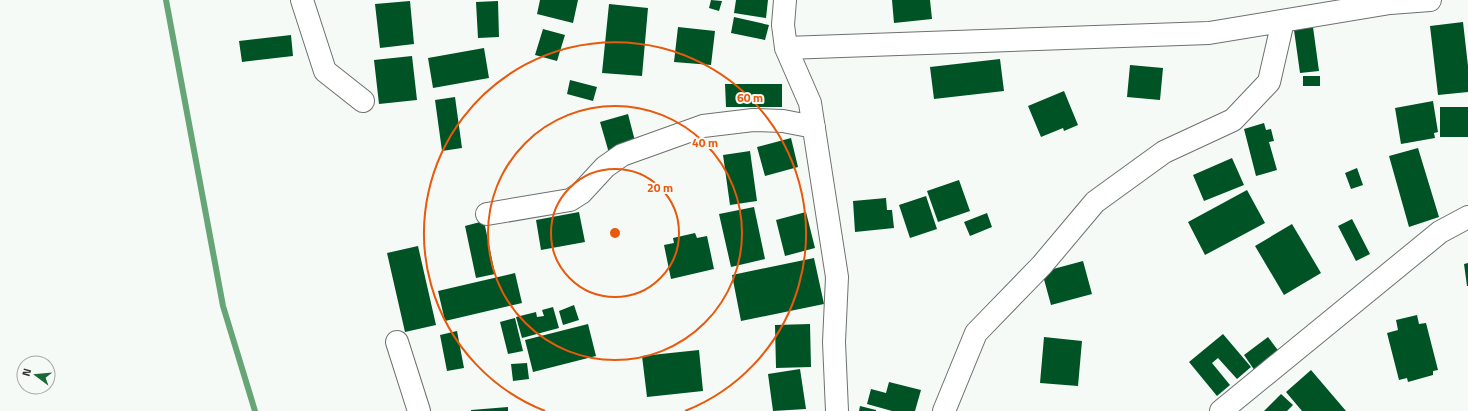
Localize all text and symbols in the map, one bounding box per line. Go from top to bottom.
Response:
text: 60 m [737,88,763,107]
text: 40 m [692,133,718,152]
text: 20 m [647,178,673,197]
centre of rings [608,226,622,240]
north arrow [16,355,56,395]
text: N [18,366,35,378]

